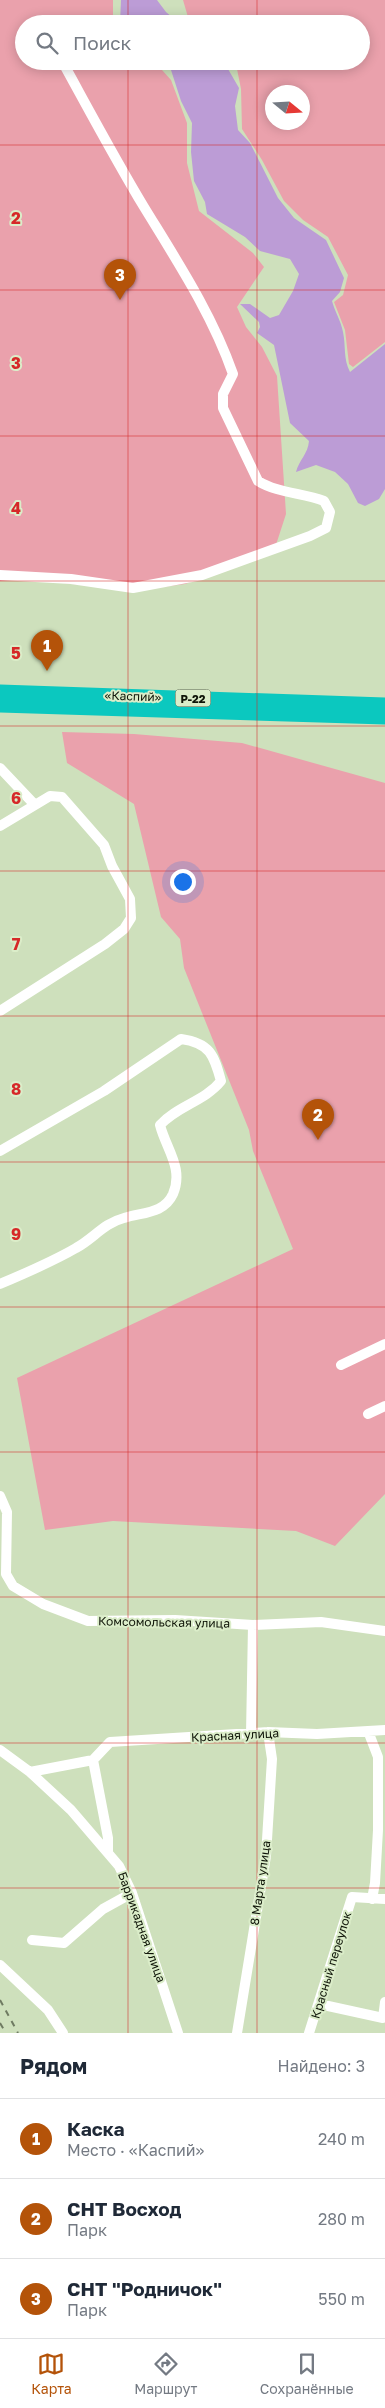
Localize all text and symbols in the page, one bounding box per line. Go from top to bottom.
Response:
search box [15,15,370,70]
icon: search [33,29,61,57]
text: Поиск [73,31,132,54]
north arrow [265,85,310,130]
text: 2 [11,208,21,228]
pin: 3 [104,259,136,300]
text: 3 [11,353,21,373]
text: 4 [11,498,21,518]
pin: 1 [31,630,63,671]
text: 5 [11,643,21,663]
street label: «Каспий» [104,688,162,704]
road number: Р-22 [176,690,210,706]
text: 6 [11,788,21,808]
your location [170,869,196,895]
text: 7 [12,934,21,954]
text: 8 [11,1079,21,1099]
pin: 2 [302,1099,334,1140]
text: 9 [11,1224,21,1244]
street label: Комсомольская улица [98,1613,230,1631]
street label: Красная улица [191,1725,279,1745]
street label: 8 Марта улица [247,1840,273,1926]
street label: Баррикадная улица [115,1870,169,1984]
street label: Красный переулок [308,1909,354,2020]
text: Рядом [20,2053,87,2079]
text: Найдено: 3 [278,2056,365,2076]
text: Каска [67,2117,125,2140]
text: 1 [32,2129,40,2149]
text: 240 m [318,2129,365,2149]
text: Место · «Каспий» [67,2140,204,2160]
text: СНТ Восход [67,2197,181,2220]
text: 2 [31,2209,41,2229]
text: 280 m [318,2209,365,2229]
text: Парк [67,2220,107,2240]
text: СНТ "Родничок" [67,2277,222,2300]
text: 3 [31,2289,41,2309]
text: 550 m [318,2289,365,2309]
text: Парк [67,2300,107,2320]
tab: Карта [31,2350,72,2397]
tab: Маршрут [134,2350,197,2397]
tab: Сохранённые [260,2350,354,2397]

